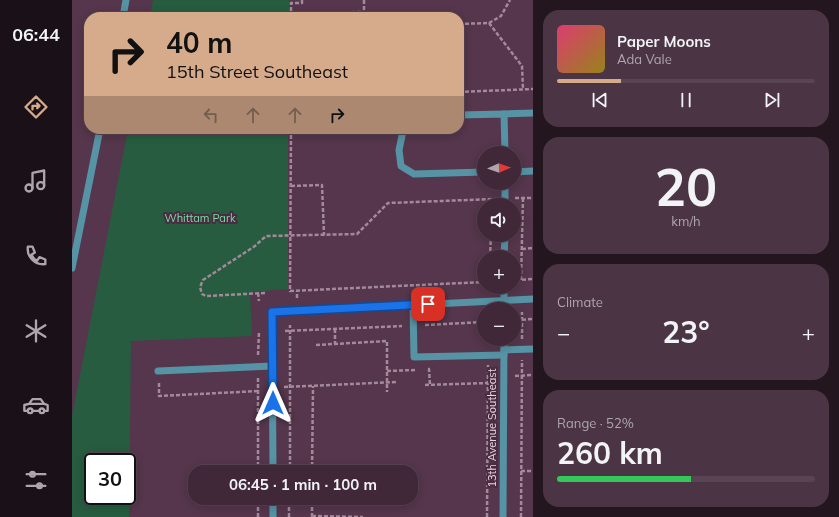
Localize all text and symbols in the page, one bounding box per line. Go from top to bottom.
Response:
text: 06:44 [12,23,60,46]
text: 40 m [166,25,232,60]
icon: right [100,28,152,80]
text: Paper Moons [617,32,711,51]
text: Ada Vale [617,51,672,67]
text: 15th Street Southeast [166,60,348,83]
icon: previous [589,89,611,111]
icon: pause [675,89,697,111]
icon: next [761,89,783,111]
icon: directions [22,93,50,121]
icon: left [200,104,222,126]
icon: ahead [242,104,264,126]
icon: ahead [284,104,306,126]
icon: right [326,104,348,126]
north arrow [477,146,521,190]
map controls [477,146,521,346]
text: 20 [655,154,717,219]
icon: music [22,167,50,195]
button: sound [477,198,521,242]
park label: Whittam Park [164,211,236,225]
text: km/h [671,213,701,229]
icon: phone [22,242,50,270]
button: + [477,250,521,294]
pin [411,287,445,321]
icon: arrive [417,293,439,315]
text: Climate [557,294,603,310]
button: − [477,302,521,346]
text: 23° [662,313,710,351]
icon: climate [22,317,50,345]
text: − [557,319,570,347]
text: + [802,319,815,347]
street label: 13th Avenue Southeast [485,368,499,488]
position arrow [252,382,294,424]
icon: car [22,391,50,419]
text: Range · 52% [557,415,634,431]
text: 260 km [557,434,663,472]
speed limit sign: 30 [84,453,136,505]
icon: filters [22,466,50,494]
text: 06:45 · 1 min · 100 m [229,475,377,494]

